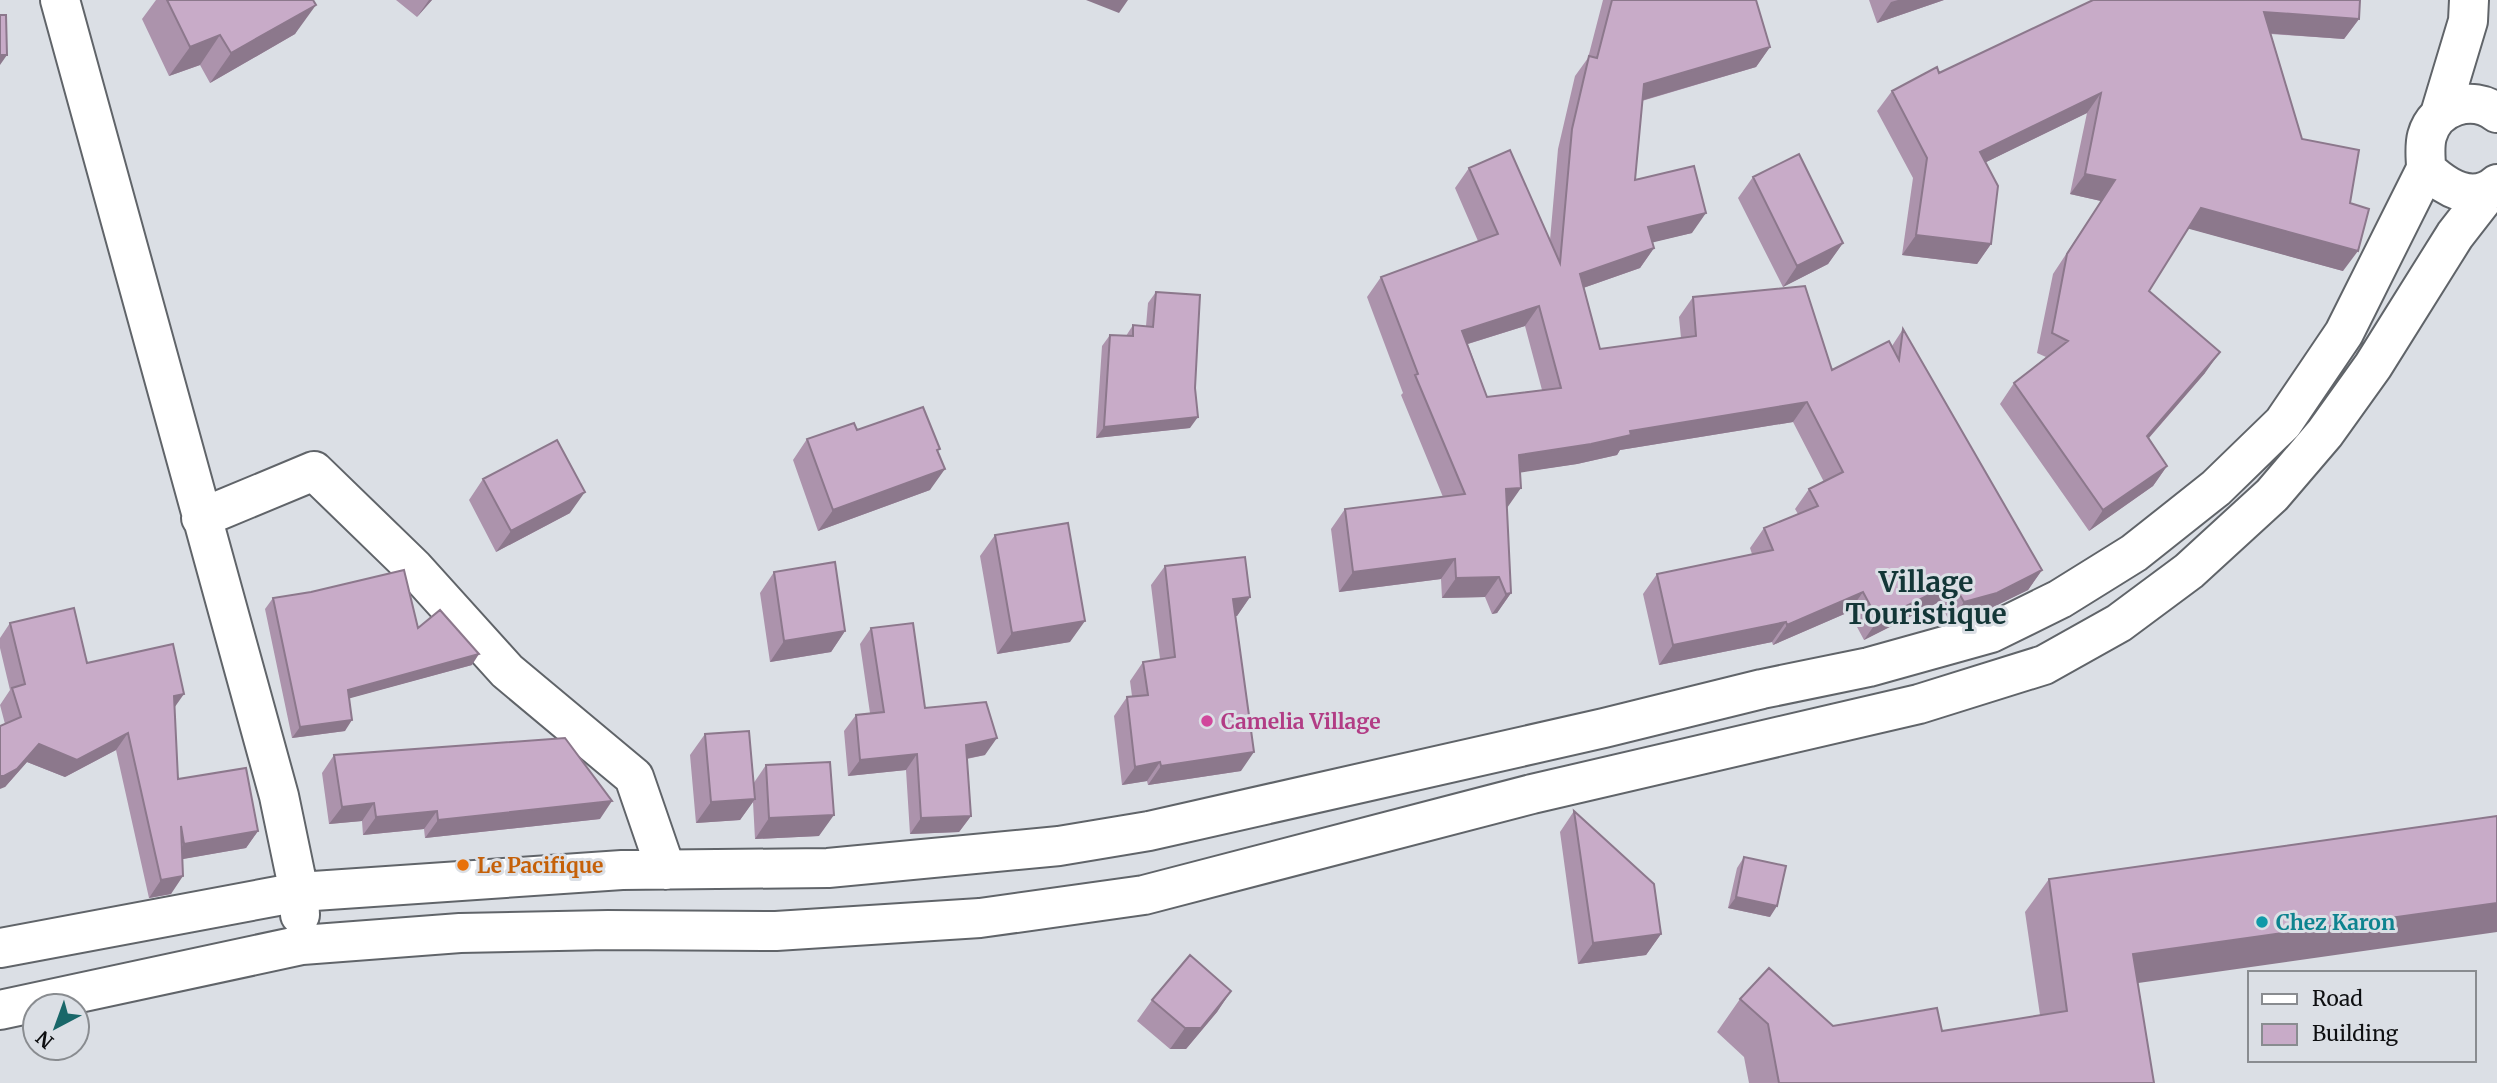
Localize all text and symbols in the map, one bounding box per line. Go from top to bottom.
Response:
district label: Village Touristique [1845,564,2007,632]
place label: Camelia Village [1221,708,1381,735]
marker: Camelia Village [1199,713,1215,729]
place label: Le Pacifique [477,852,603,879]
marker: Le Pacifique [455,857,471,873]
place label: Chez Karon [2276,909,2395,936]
marker: Chez Karon [2254,914,2270,930]
legend [2248,971,2476,1062]
text: Road [2312,985,2363,1012]
north arrow [21,992,91,1062]
text: Building [2312,1020,2399,1047]
text: N [31,1026,58,1054]

